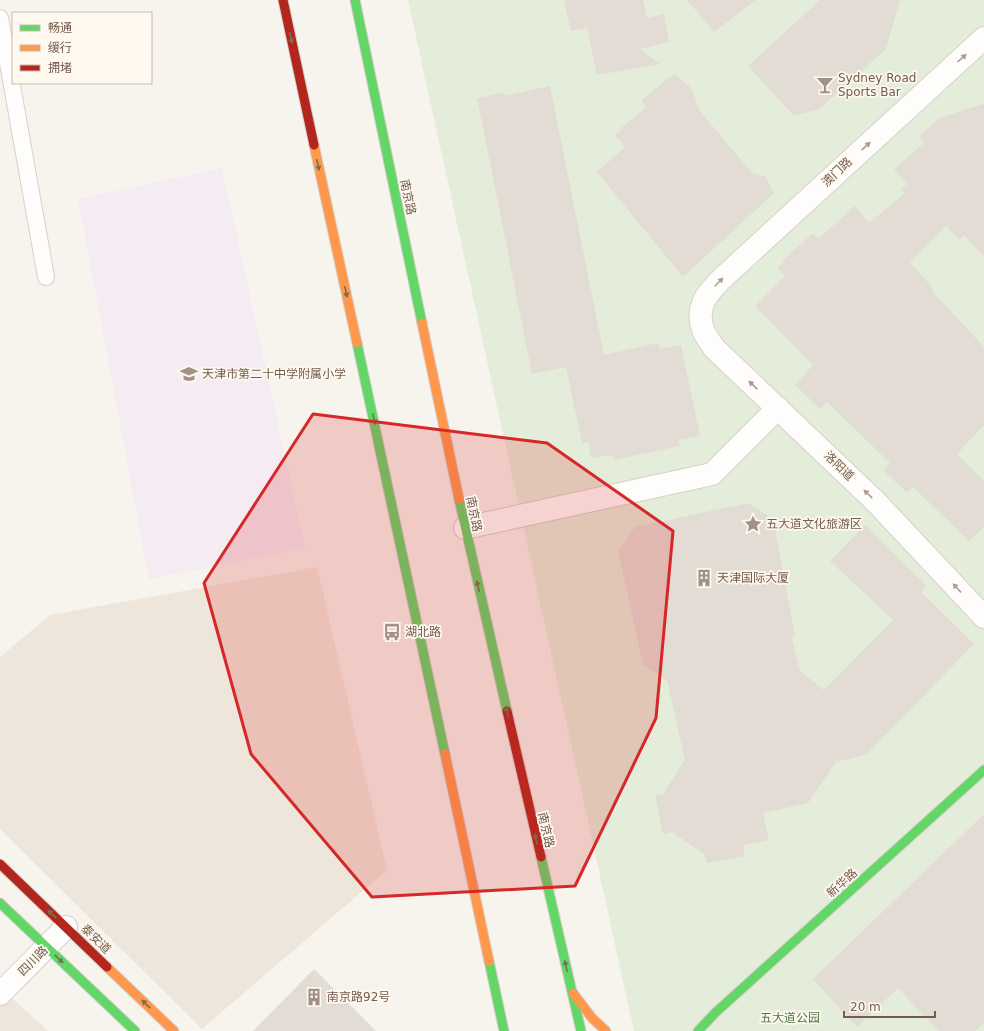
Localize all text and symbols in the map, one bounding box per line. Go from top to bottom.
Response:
legend [12,12,152,84]
text: 畅通 [48,21,72,35]
one-way arrow [288,32,294,44]
text: 缓行 [48,41,72,55]
one-way arrow [957,53,967,63]
text: 拥堵 [48,61,72,75]
place label: Sydney Road Sports Bar [838,71,916,99]
bar icon: Sydney Road Sports Bar [815,75,835,95]
one-way arrow [861,141,871,150]
street label: 澳门路 [819,155,855,189]
one-way arrow [316,159,322,171]
street label: 南京路 [397,178,419,216]
one-way arrow [714,277,724,287]
one-way arrow [343,286,349,298]
school or university icon: 天津市第二十中学附属小学 [179,364,199,384]
place label: 天津市第二十中学附属小学 [202,367,346,381]
one-way arrow [749,381,758,390]
one-way arrow [371,413,377,425]
street label: 洛阳道 [821,448,857,484]
one-way arrow [863,489,873,499]
street label: 南京路 [463,495,485,533]
place icon: 五大道文化旅游区 [743,514,763,534]
place label: 五大道文化旅游区 [766,517,862,531]
building icon: 天津国际大厦 [694,568,714,588]
place label: 天津国际大厦 [717,571,789,585]
one-way arrow [475,580,481,592]
one-way arrow [952,583,962,593]
bus stop icon: 湖北路 [382,622,402,642]
place label: 湖北路 [405,625,441,639]
one-way arrow [504,706,510,719]
street label: 南京路 [535,811,557,849]
one-way arrow [533,833,539,845]
street label: 新华路 [824,866,860,900]
one-way arrow [48,910,57,919]
street label: 泰安道 [78,921,114,957]
street label: 四川路 [15,943,51,979]
one-way arrow [54,954,64,963]
one-way arrow [563,959,569,972]
building icon: 南京路92号 [304,987,324,1007]
place label: 南京路92号 [327,990,390,1004]
scale bar [844,993,935,1019]
one-way arrow [141,999,151,1009]
text: 20 m [850,1000,881,1014]
park label: 五大道公园 [760,1011,820,1025]

